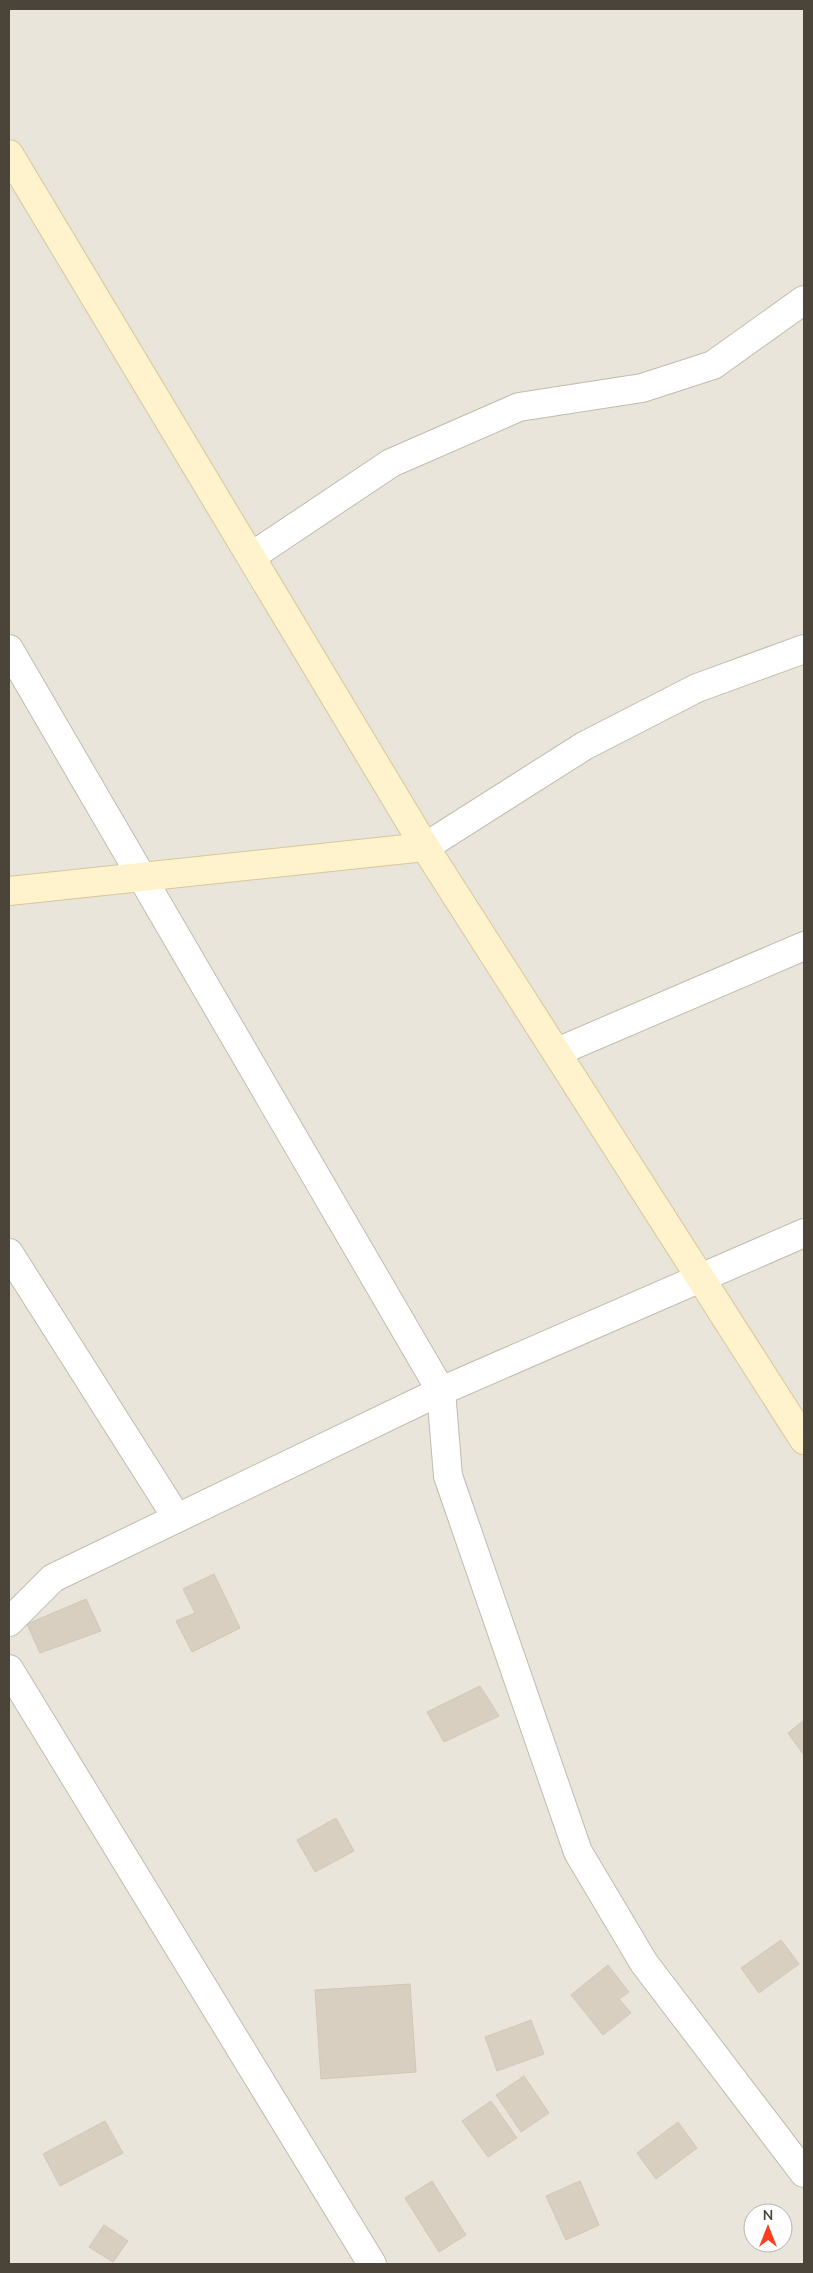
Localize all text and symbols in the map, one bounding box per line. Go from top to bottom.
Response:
north arrow [743,2203,793,2253]
text: N [763,2206,773,2225]

